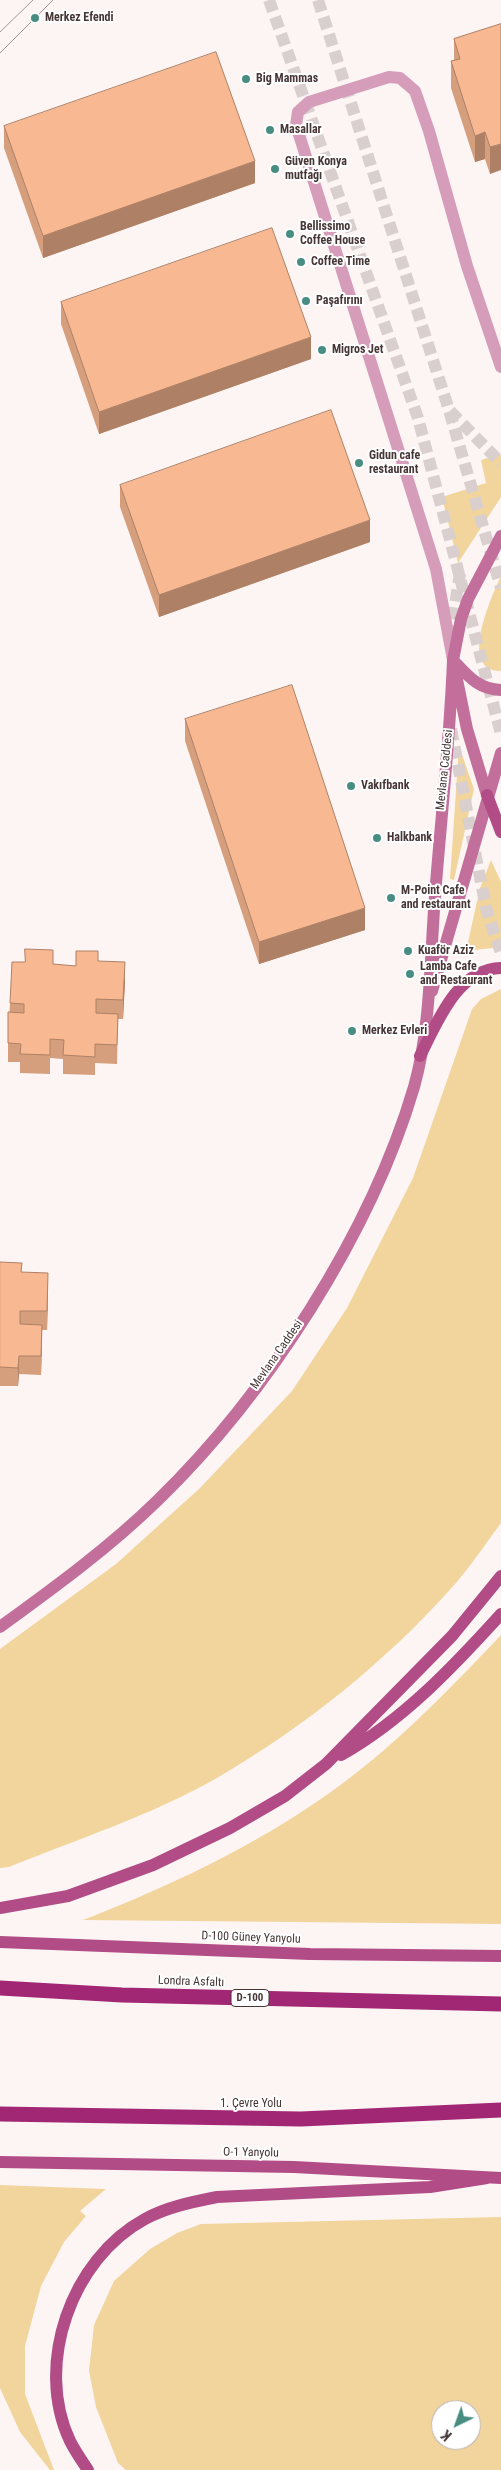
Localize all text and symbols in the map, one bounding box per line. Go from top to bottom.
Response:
place label: Merkez Efendi [45,11,114,25]
marker: Merkez Efendi [29,12,41,24]
place label: Big Mammas [256,72,318,86]
marker: Big Mammas [240,73,252,85]
place label: Masallar [280,123,322,137]
marker: Masallar [264,124,276,136]
place label: Güven Konya mutfağı [285,155,347,183]
marker: Güven Konya mutfağı [269,163,281,175]
place label: Bellissimo Coffee House [300,220,365,248]
marker: Bellissimo Coffee House [284,228,296,240]
place label: Coffee Time [311,255,370,269]
marker: Coffee Time [295,256,307,268]
place label: Paşafırını [316,294,363,308]
marker: Paşafırını [300,295,312,307]
place label: Migros Jet [332,343,383,357]
marker: Migros Jet [316,344,328,356]
place label: Gidun cafe restaurant [369,449,420,477]
marker: Gidun cafe restaurant [353,457,365,469]
street label: Mevlana Caddesi [434,729,456,811]
place label: Vakıfbank [361,779,409,793]
marker: Vakıfbank [345,780,357,792]
place label: Halkbank [387,831,432,845]
marker: Halkbank [371,832,383,844]
place label: M-Point Cafe and restaurant [401,884,471,912]
marker: M-Point Cafe and restaurant [385,892,397,904]
place label: Kuaför Aziz [418,944,474,958]
marker: Kuaför Aziz [402,945,414,957]
place label: Lamba Cafe and Restaurant [420,960,492,988]
marker: Lamba Cafe and Restaurant [404,968,416,980]
place label: Merkez Evleri [362,1024,427,1038]
marker: Merkez Evleri [346,1025,358,1037]
street label: Mevlana Caddesi [248,1318,306,1392]
street label: D-100 Güney Yanyolu [201,1929,301,1947]
street label: Londra Asfaltı [158,1974,224,1990]
road number: D-100 [231,1990,269,2006]
street label: 1. Çevre Yolu [220,2097,282,2111]
street label: O-1 Yanyolu [223,2145,279,2161]
north arrow [431,2400,481,2450]
text: K [438,2427,455,2444]

